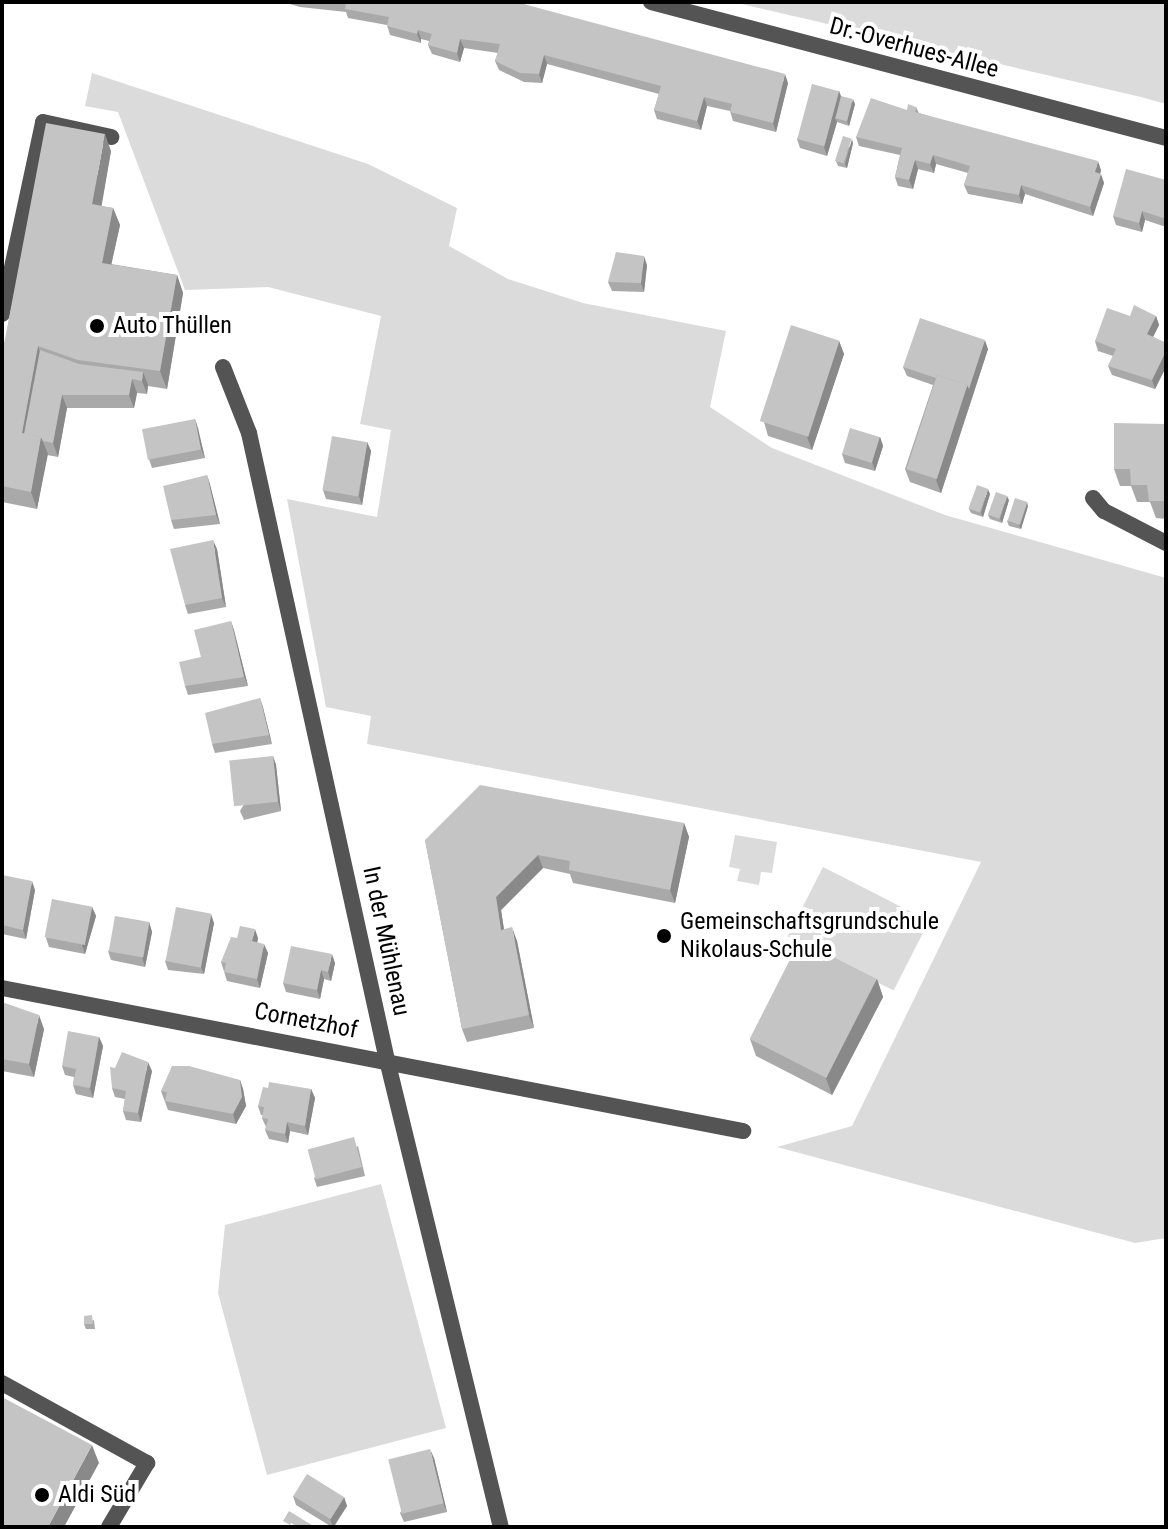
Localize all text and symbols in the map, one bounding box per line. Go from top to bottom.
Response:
street label: Dr.-Overhues-Allee [826,12,1002,84]
place label: Auto Thüllen [113,312,232,340]
marker: Auto Thüllen [88,317,106,335]
street label: In der Mühlenau [356,864,416,1018]
place label: Gemeinschaftsgrundschule Nikolaus-Schule [680,908,939,964]
marker: Gemeinschaftsgrundschule Nikolaus-Schule [655,927,673,945]
street label: Cornetzhof [252,997,360,1045]
place label: Aldi Süd [58,1481,136,1509]
marker: Aldi Süd [33,1486,51,1504]

